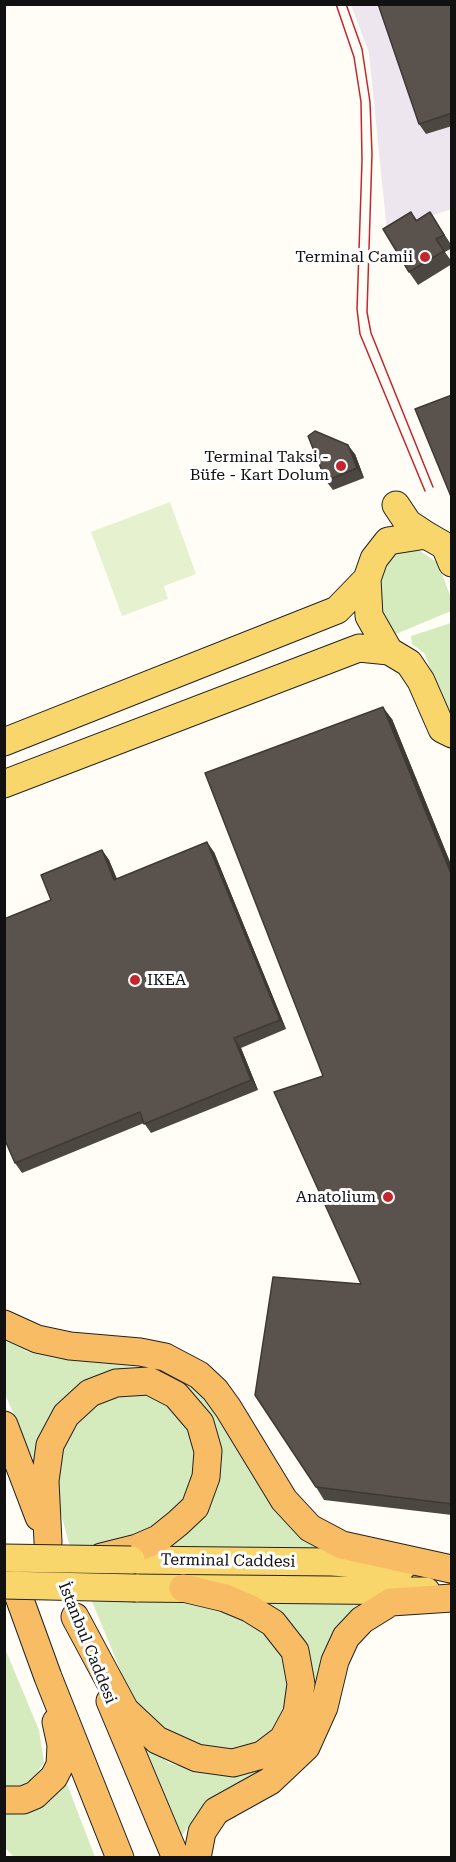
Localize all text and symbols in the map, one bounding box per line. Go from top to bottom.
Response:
place label: Terminal Camii [295,247,413,267]
marker: Terminal Camii [418,250,432,264]
place label: Terminal Taksi - Büfe - Kart Dolum [190,447,329,485]
marker: Terminal Taksi - Büfe - Kart Dolum [334,459,348,473]
place label: IKEA [147,970,186,990]
marker: IKEA [128,973,142,987]
place label: Anatolium [296,1187,376,1207]
marker: Anatolium [381,1190,395,1204]
street label: Terminal Caddesi [160,1550,296,1572]
street label: İstanbul Caddesi [54,1579,120,1707]

